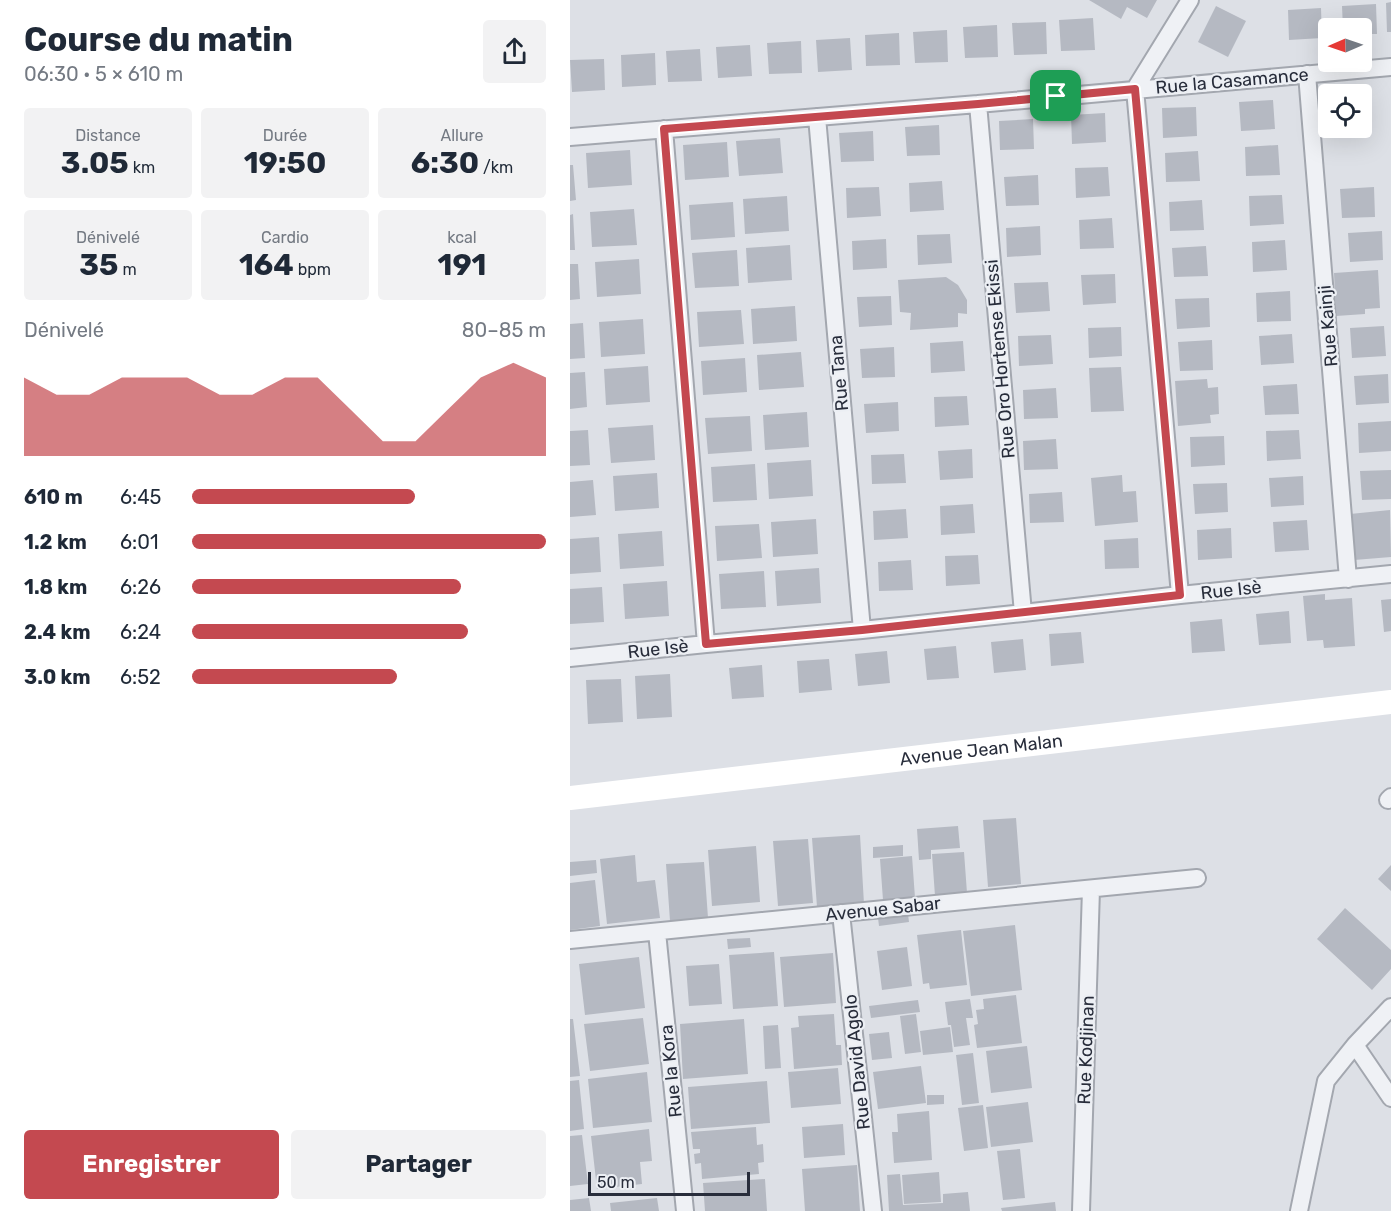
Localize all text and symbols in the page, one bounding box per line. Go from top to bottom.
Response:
north arrow [1318,18,1372,72]
map controls [1318,18,1372,138]
text: Course du matin [24,20,293,59]
button: share [483,20,546,83]
text: 06:30 · 5 × 610 m [24,62,183,86]
street label: Rue la Casamance [1154,63,1310,99]
pin [1030,70,1081,121]
icon: arrive [1039,79,1072,112]
button: locate [1318,84,1372,138]
text: Distance [75,126,141,145]
text: Durée [263,126,307,145]
text: Allure [440,126,484,145]
text: 3.05 [61,145,129,181]
text: 19:50 [244,145,326,181]
text: 6:30 [411,145,479,181]
text: km [129,158,155,177]
text: /km [479,158,513,177]
text: Dénivelé [76,228,140,247]
text: Cardio [261,228,309,247]
text: kcal [447,228,477,247]
text: 35 [79,247,119,283]
text: 164 [239,247,294,283]
text: 191 [437,247,487,283]
street label: Rue Oro Hortense Ekissi [980,259,1020,459]
text: m [119,260,137,279]
text: bpm [294,260,331,279]
street label: Rue Kainji [1313,284,1343,368]
text: Dénivelé [24,318,104,342]
text: 80–85 m [462,318,546,342]
street label: Rue Tana [825,334,853,412]
text: 610 m [24,485,83,509]
text: 6:45 [120,485,161,509]
text: 1.2 km [24,530,87,554]
text: 6:01 [120,530,158,554]
text: 1.8 km [24,575,87,599]
text: 6:26 [120,575,161,599]
street label: Rue Isè [1199,576,1263,604]
text: 2.4 km [24,620,90,644]
text: 6:24 [120,620,161,644]
street label: Rue Isè [626,635,690,663]
text: 3.0 km [24,665,91,689]
text: 6:52 [120,665,161,689]
street label: Avenue Jean Malan [899,729,1064,770]
street label: Avenue Sabar [824,892,942,926]
street label: Rue David Agolo [839,993,875,1131]
street label: Rue Kodjinan [1073,995,1099,1105]
street label: Rue la Kora [655,1024,687,1118]
button: Enregistrer [24,1130,279,1199]
button: Partager [291,1130,546,1199]
scale bar [588,1169,750,1196]
text: 50 m [597,1173,635,1192]

